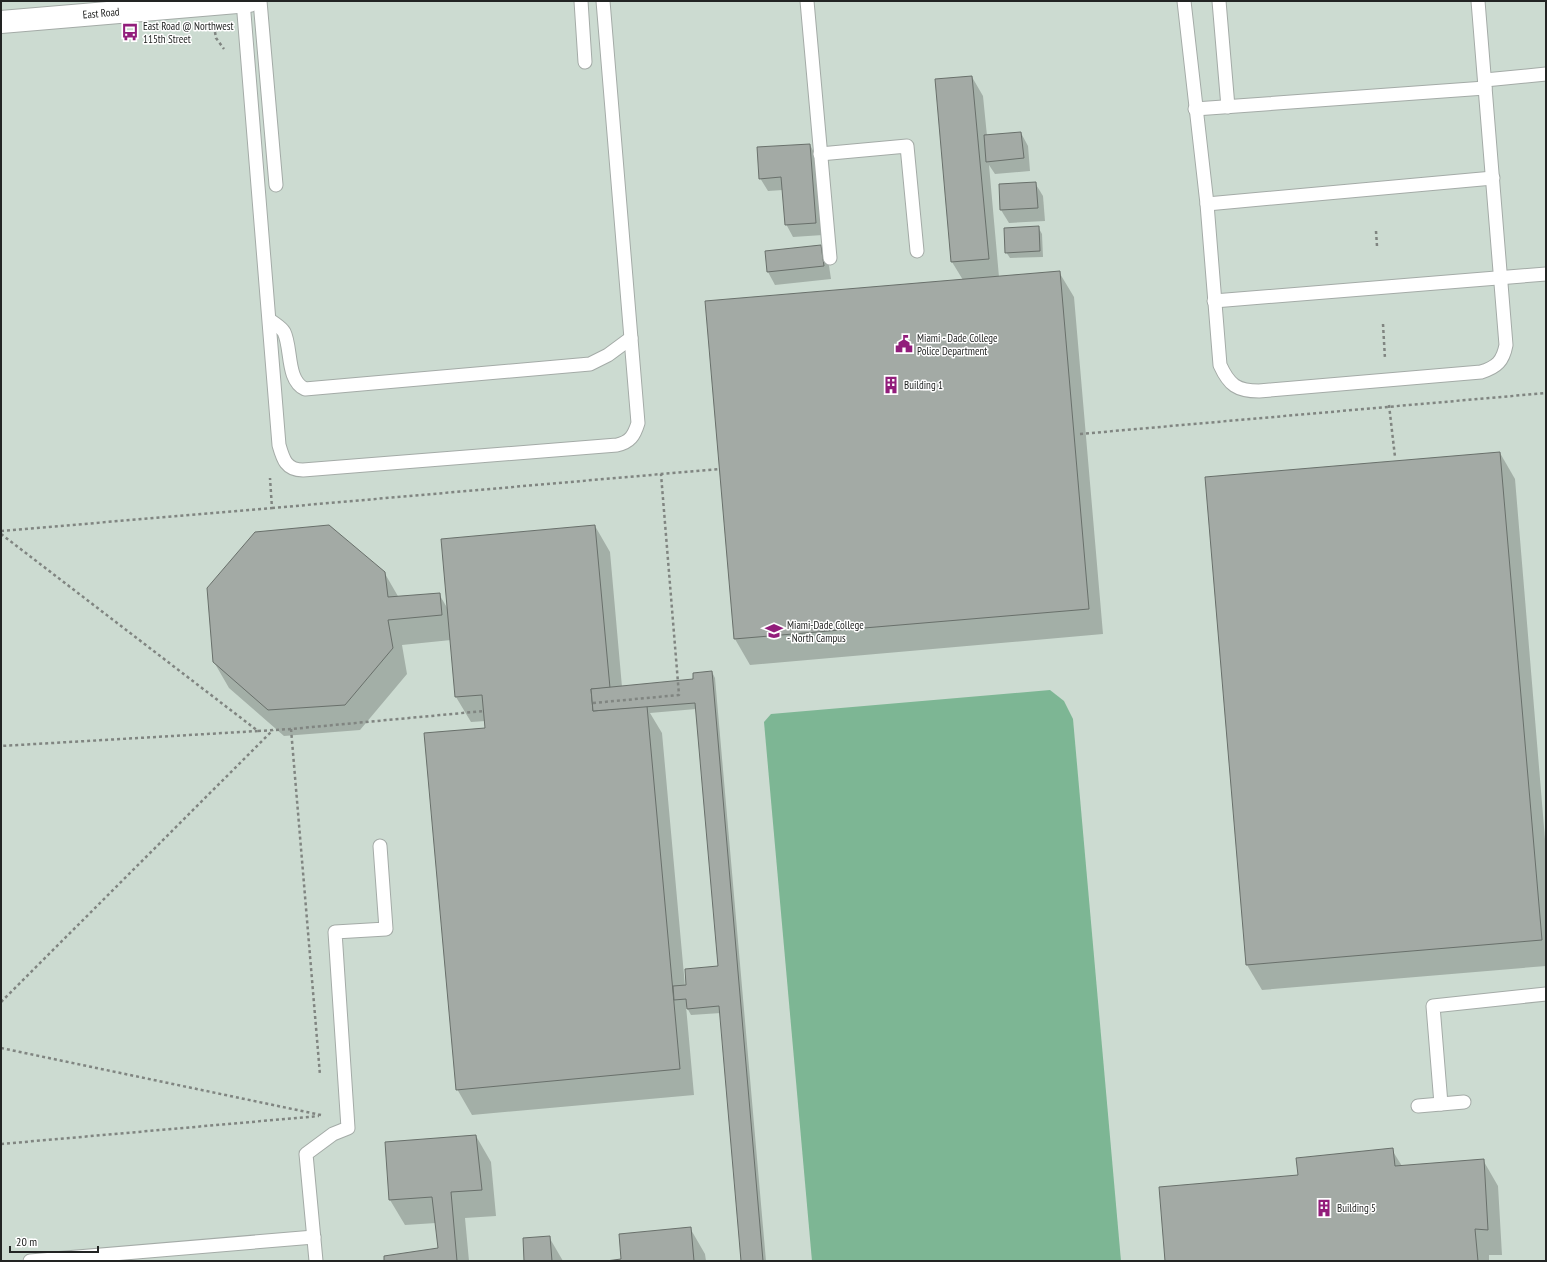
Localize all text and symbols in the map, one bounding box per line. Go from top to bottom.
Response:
street label: East Road [82,4,120,22]
place label: East Road @ Northwest 115th Street [143,19,234,46]
bus stop icon: East Road @ Northwest 115th Street [120,22,140,42]
place label: Miami - Dade College Police Department [917,331,998,358]
public building icon: Miami - Dade College Police Department [894,334,914,354]
building icon: Building 1 [881,375,901,395]
place label: Building 1 [904,378,943,392]
place label: Miami-Dade College - North Campus [787,618,864,645]
school or university icon: Miami-Dade College - North Campus [764,621,784,641]
building icon: Building 5 [1314,1198,1334,1218]
place label: Building 5 [1337,1201,1376,1215]
scale bar [10,1228,98,1254]
text: 20 m [16,1234,37,1249]

